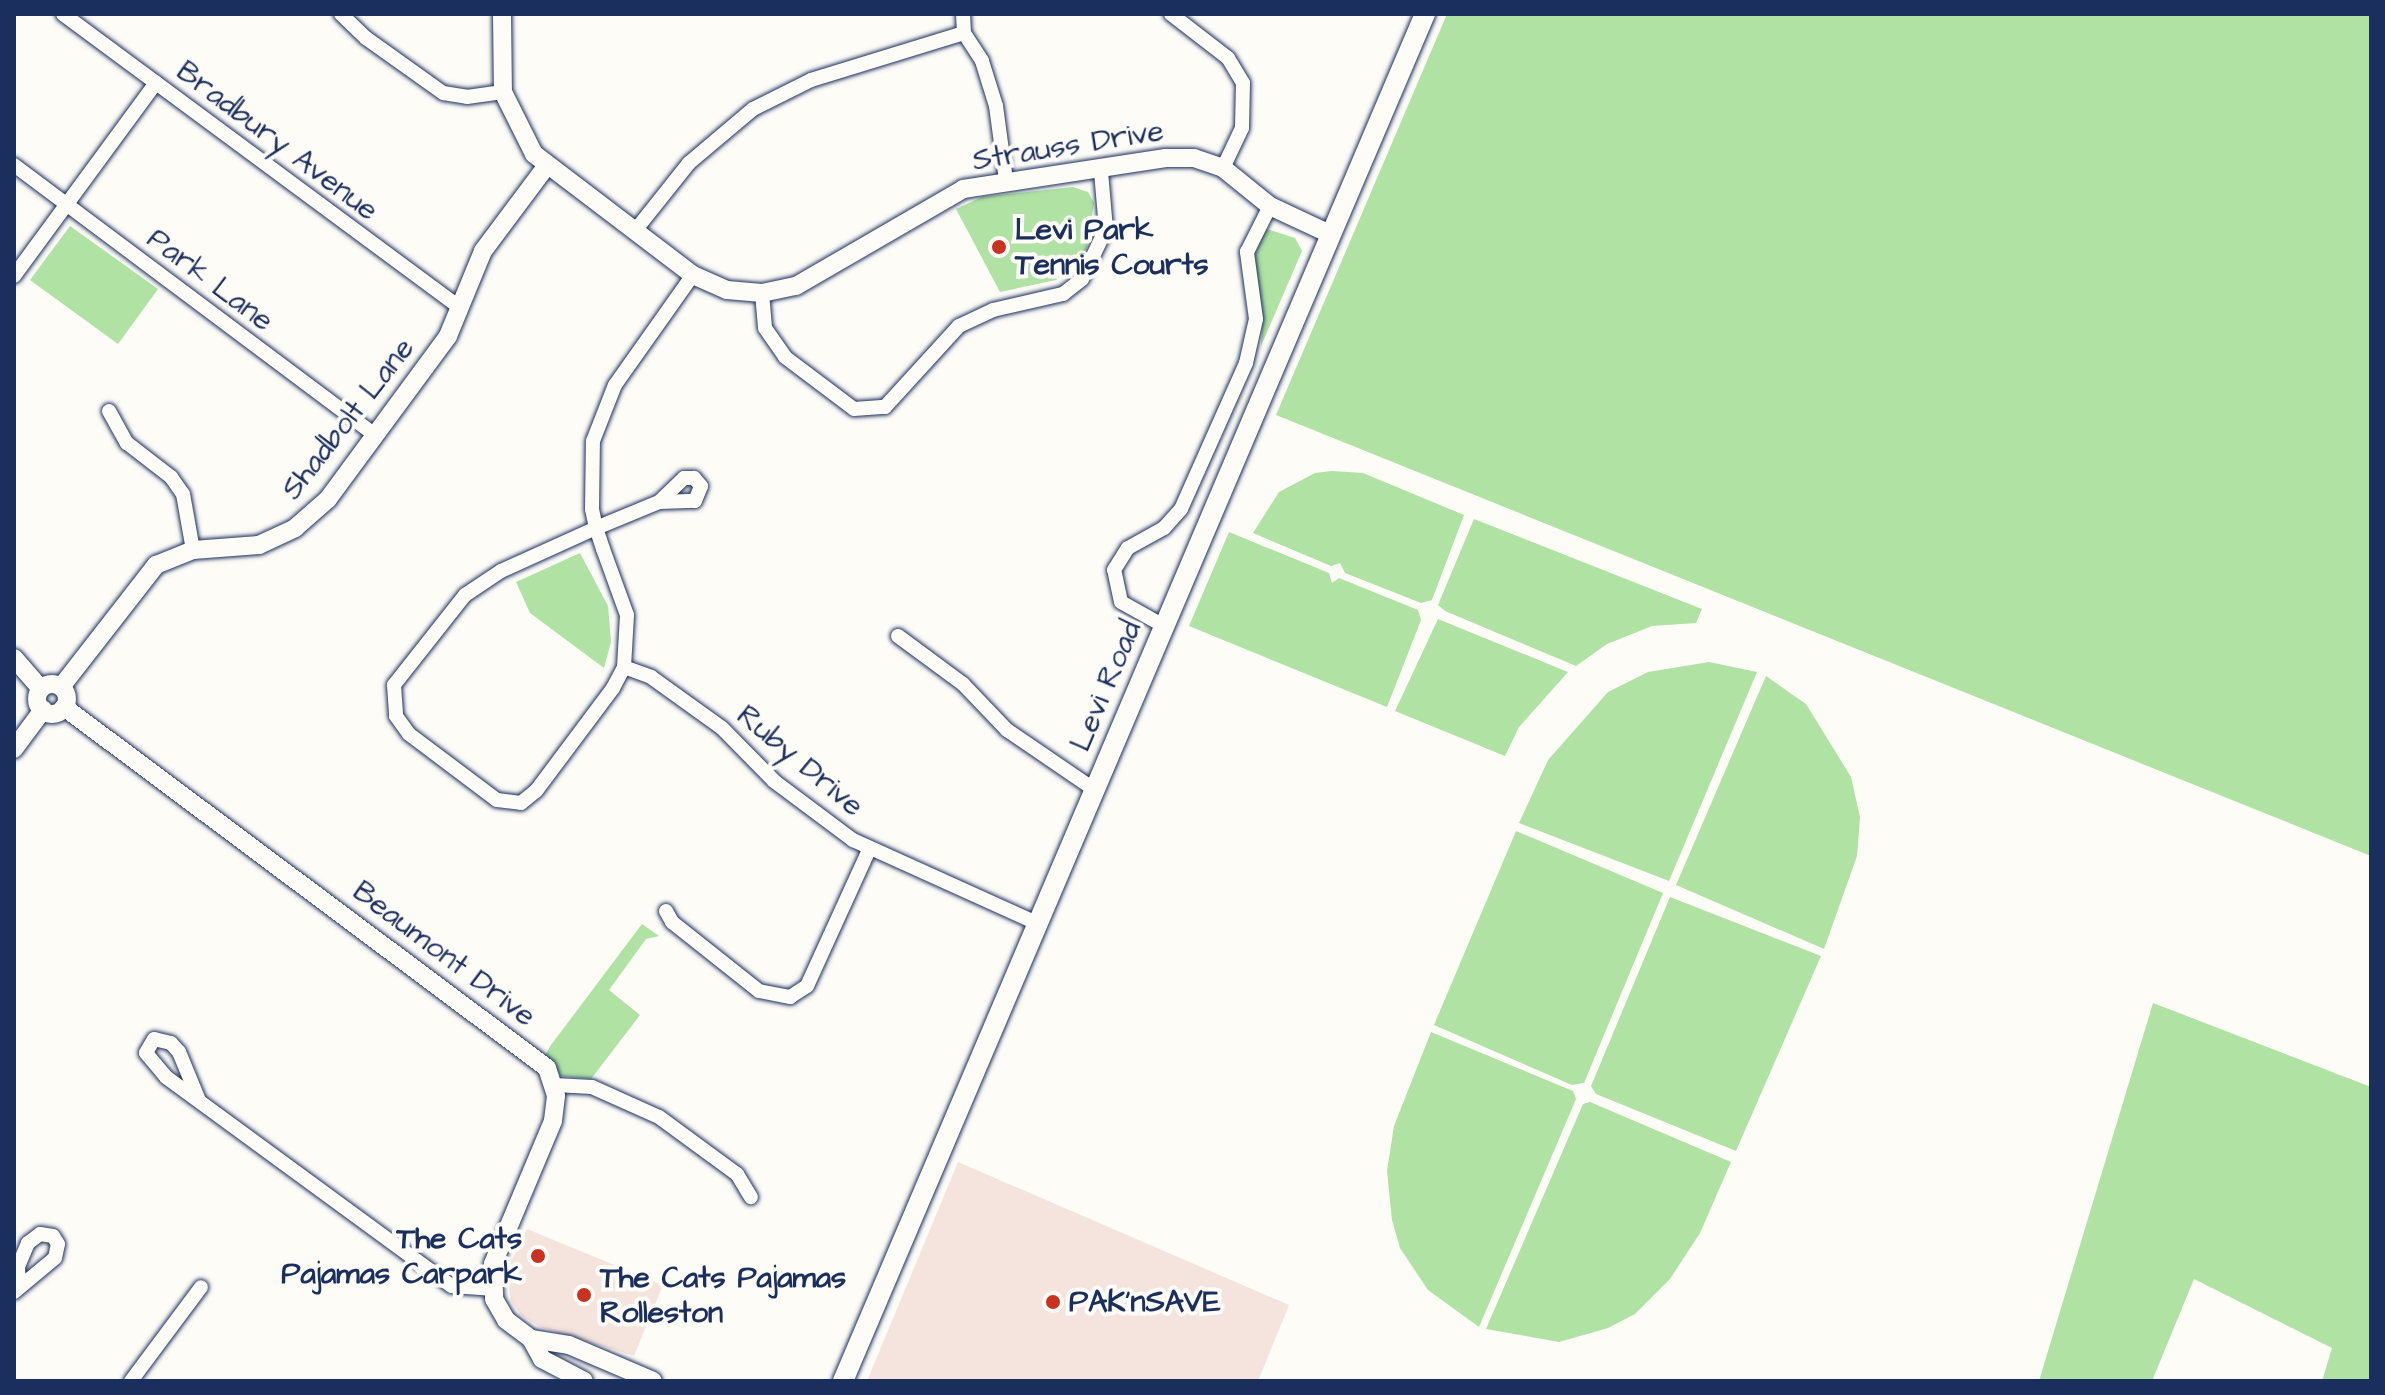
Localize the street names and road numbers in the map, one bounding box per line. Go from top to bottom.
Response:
street label: Bradbury Avenue [169,53,385,229]
street label: Strauss Drive [970,113,1166,179]
street label: Park Lane [140,221,280,339]
street label: Shadbolt Lane [274,331,422,507]
street label: Levi Road [1062,615,1150,757]
street label: Ruby Drive [729,698,871,824]
street label: Beaumont Drive [345,873,543,1035]

